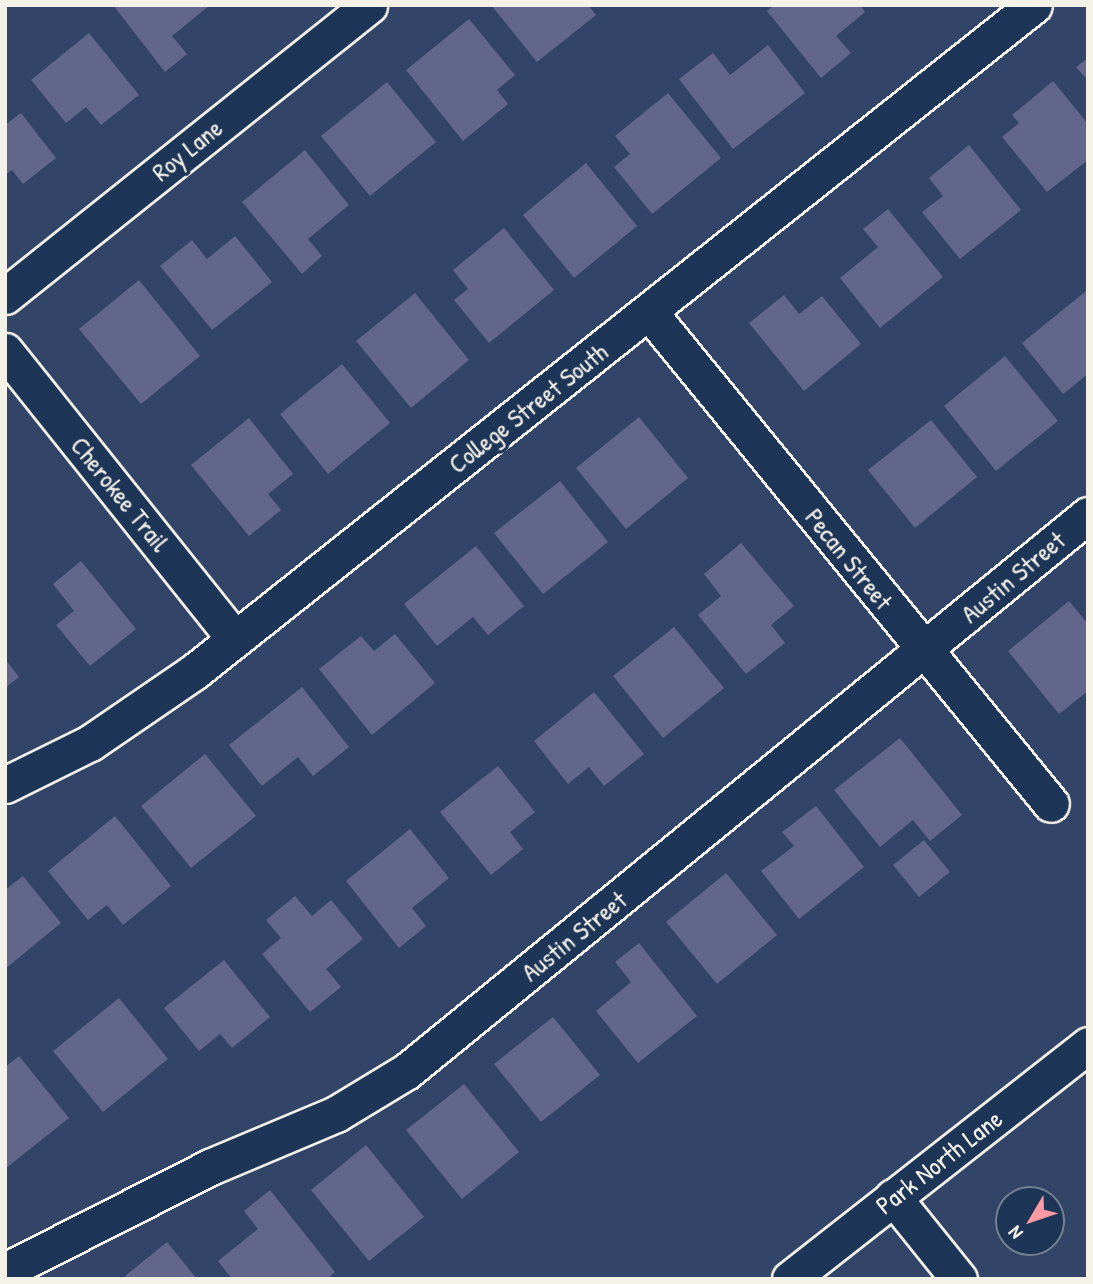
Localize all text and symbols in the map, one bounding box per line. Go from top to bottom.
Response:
street label: Roy Lane [146,112,228,188]
street label: College Street South [442,336,614,480]
street label: Cherokee Trail [64,430,176,558]
street label: Pecan Street [799,502,899,616]
street label: Austin Street [955,525,1071,629]
street label: Austin Street [515,884,633,988]
street label: Park North Lane [870,1103,1008,1221]
north arrow [995,1186,1065,1256]
text: N [1002,1221,1029,1245]

